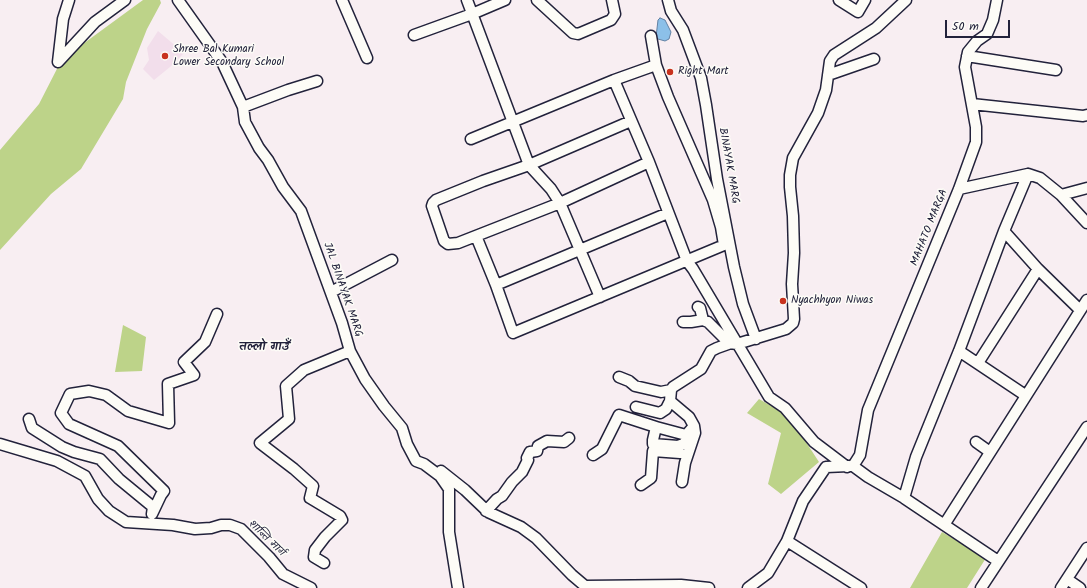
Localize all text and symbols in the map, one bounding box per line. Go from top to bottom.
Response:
scale bar [947,12,1012,38]
text: 50 m [952,17,979,36]
place label: Shree Bal Kumari Lower Secondary School [173,43,284,69]
marker: Shree Bal Kumari Lower Secondary School [160,51,170,61]
place label: Right Mart [678,65,729,79]
marker: Right Mart [665,67,675,77]
street label: BINAYAK MARG [715,127,741,205]
street label: MAHATO MARGA [909,188,951,268]
street label: JAL BINAYAK MARG [320,241,364,339]
place label: Nyachhyon Niwas [791,294,873,308]
marker: Nyachhyon Niwas [778,296,788,306]
district label: तल्लो गाउँ [239,341,289,355]
street label: शान्ति मार्ग [245,518,287,560]

